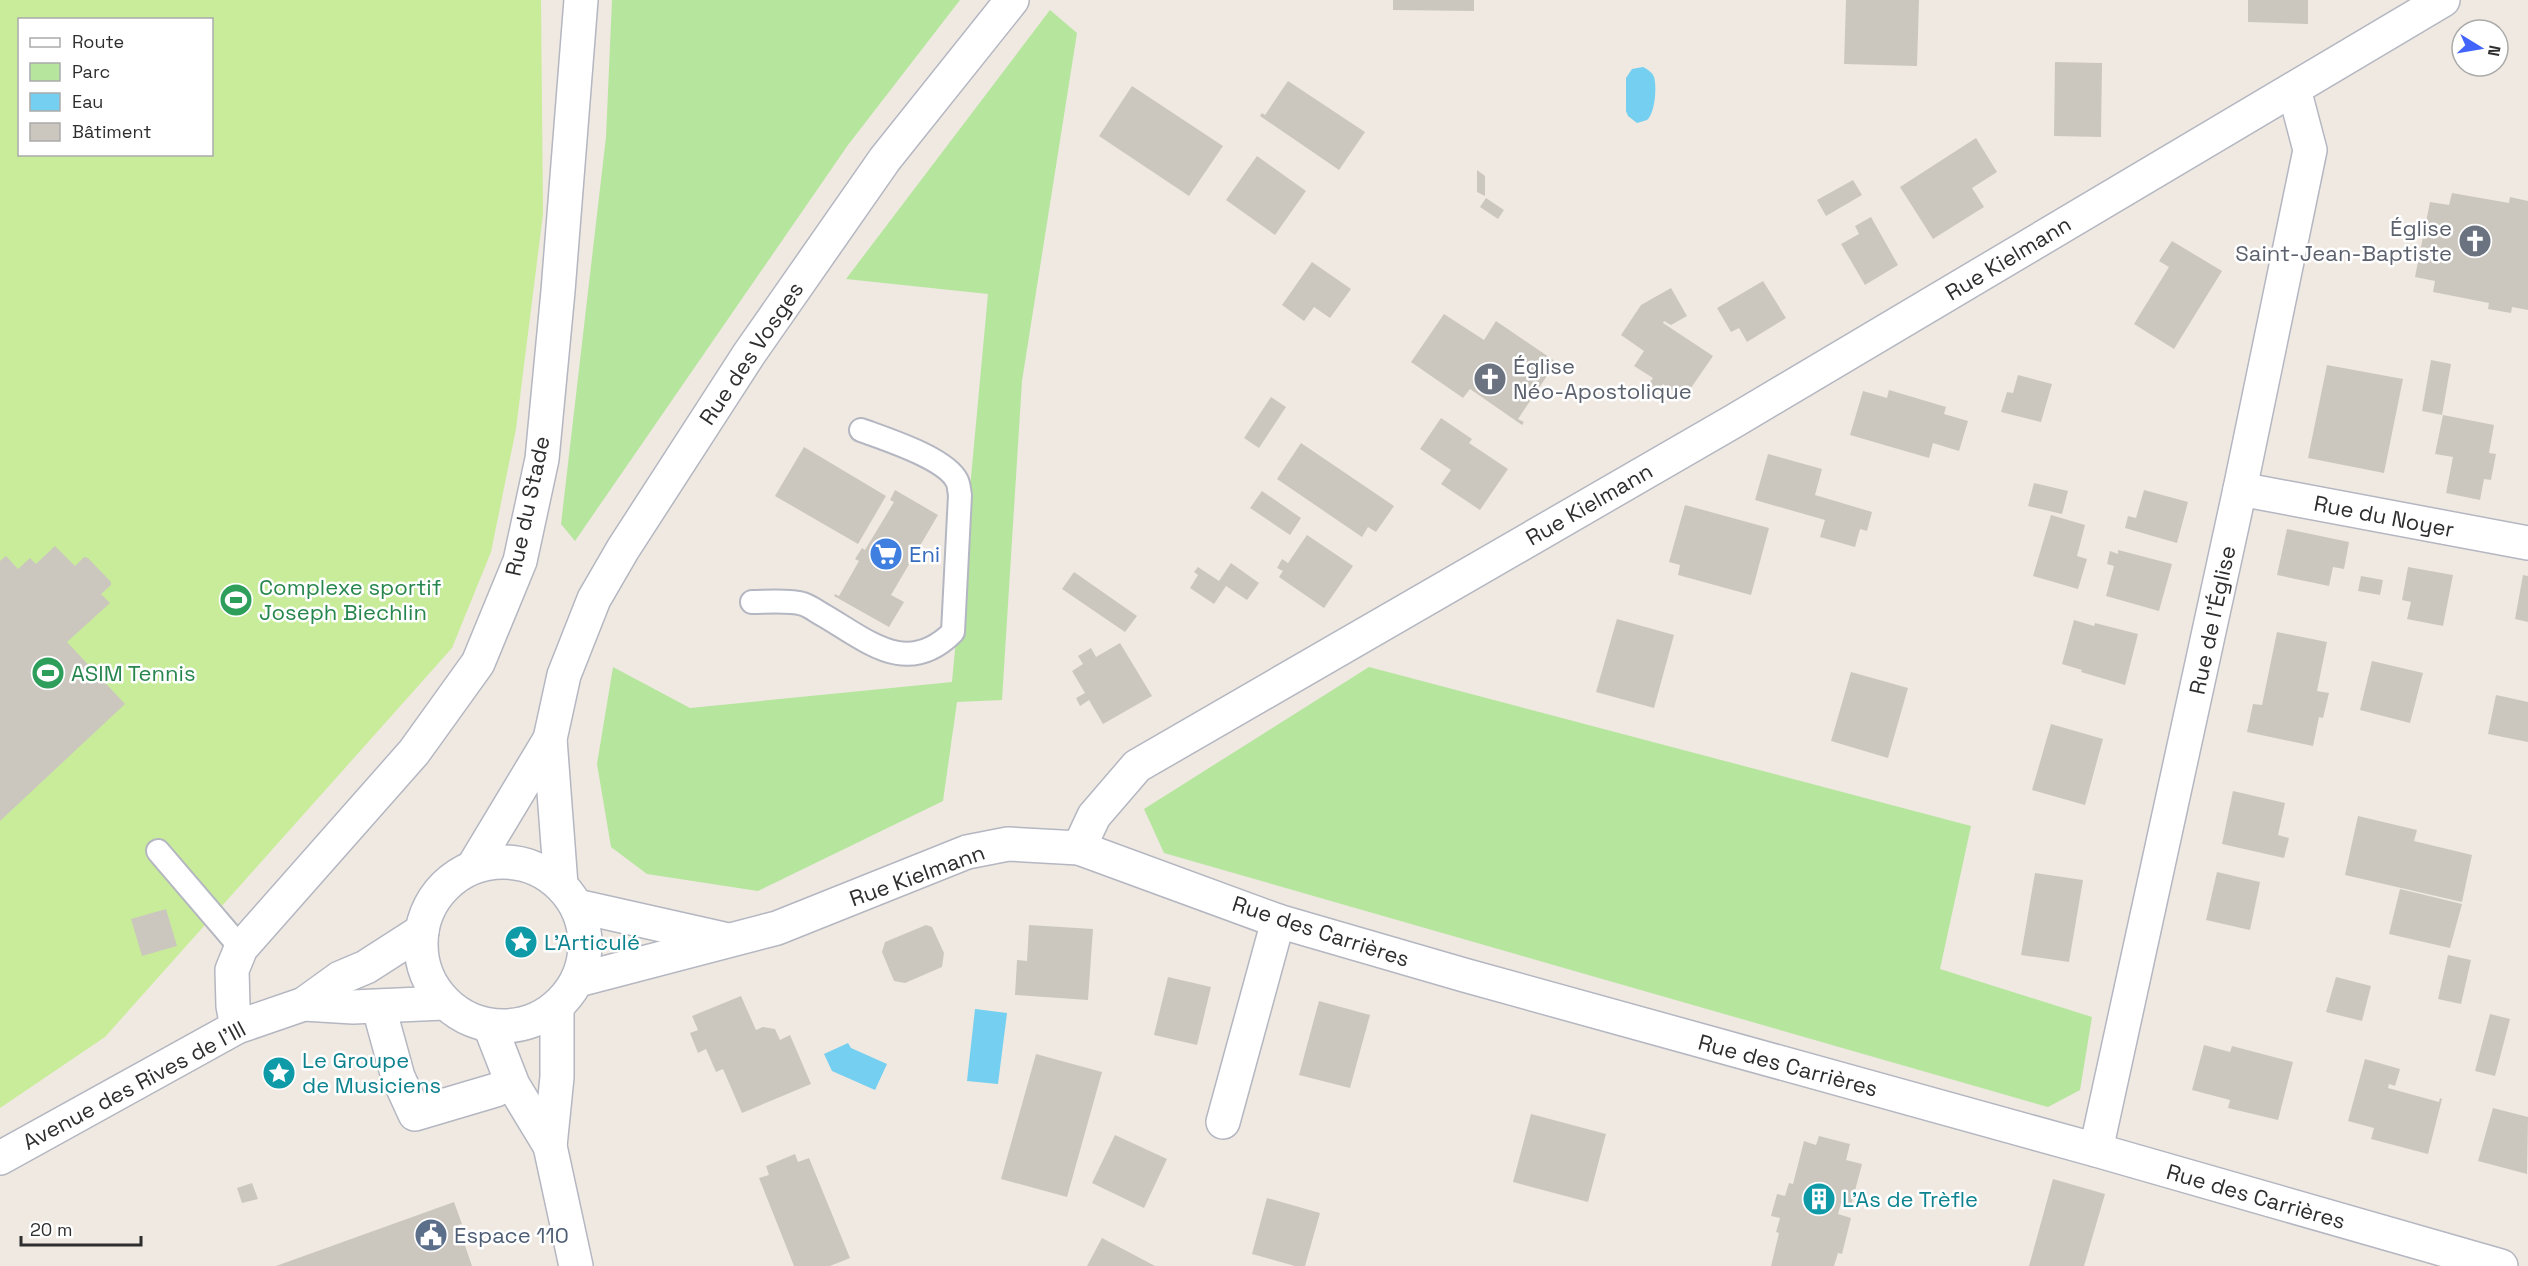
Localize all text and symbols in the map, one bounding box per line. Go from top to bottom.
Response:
legend [18,18,213,156]
north arrow [2450,18,2510,78]
text: Route [72,30,124,53]
text: N [2483,43,2506,58]
text: Parc [72,60,110,83]
text: Eau [72,90,103,113]
text: Bâtiment [72,120,152,143]
street label: Rue Kielmann [1940,209,2076,307]
place label: Église Saint-Jean-Baptiste [2235,214,2452,267]
church icon: Église Saint-Jean-Baptiste [2457,223,2493,259]
street label: Rue des Vosges [693,276,809,430]
place label: Église Néo-Apostolique [1513,352,1692,405]
church icon: Église Néo-Apostolique [1472,361,1508,397]
street label: Rue du Stade [499,433,555,579]
street label: Rue Kielmann [1521,456,1657,552]
street label: Rue du Noyer [2311,489,2457,543]
supermarket icon: Eni [868,536,904,572]
place label: Eni [909,540,940,568]
street label: Rue de l'Église [2183,543,2241,697]
place label: Complexe sportif Joseph Biechlin [259,573,442,626]
sports icon: Complexe sportif Joseph Biechlin [218,582,254,618]
sports icon: ASIM Tennis [30,655,66,691]
place label: ASIM Tennis [71,659,195,687]
street label: Rue Kielmann [846,838,988,912]
street label: Rue des Carrières [1229,889,1413,973]
place icon: L’Articulé [503,924,539,960]
place label: L’Articulé [544,928,640,956]
street label: Avenue des Rives de l'Ill [18,1014,250,1156]
street label: Rue des Carrières [1695,1028,1881,1102]
place label: Le Groupe de Musiciens [302,1046,441,1099]
place icon: Le Groupe de Musiciens [261,1055,297,1091]
street label: Rue des Carrières [2163,1157,2349,1235]
building icon: L'As de Trèfle [1801,1181,1837,1217]
place label: L'As de Trèfle [1842,1185,1978,1213]
scale bar [21,1209,141,1247]
public building icon: Espace 110 [413,1217,449,1253]
text: 20 m [30,1218,73,1241]
place label: Espace 110 [454,1221,569,1249]

